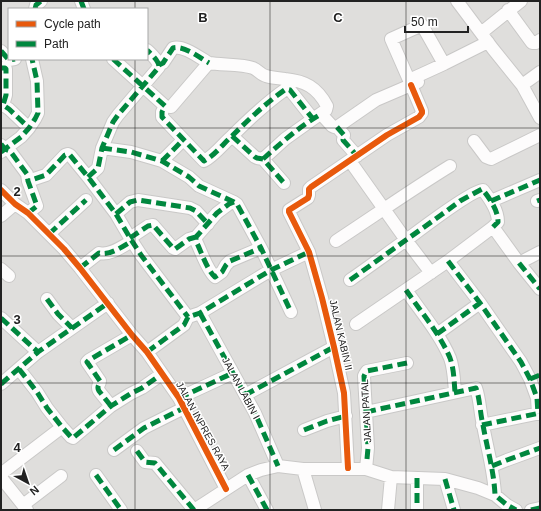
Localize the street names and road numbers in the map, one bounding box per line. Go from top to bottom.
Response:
street label: JALAN KABIN II [328,299,354,371]
street label: JALAN LABIN I [220,355,262,421]
street label: JALAN PATAL [359,379,373,443]
street label: JALAN INPRES RAYA [174,380,232,473]

